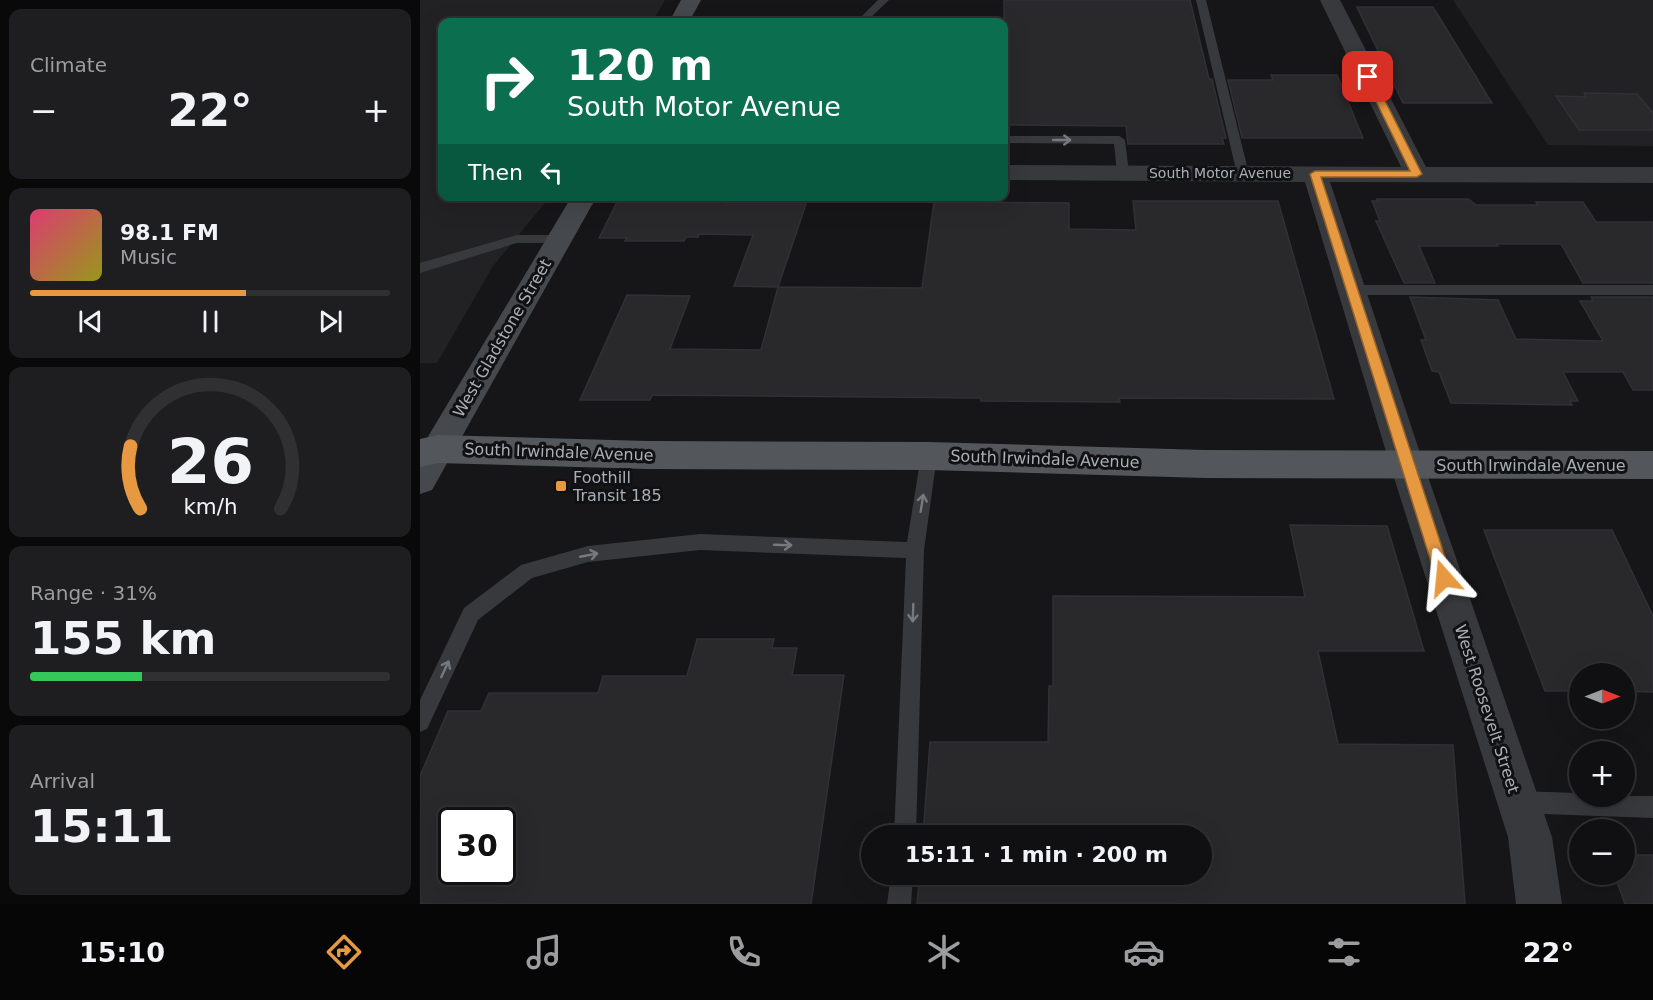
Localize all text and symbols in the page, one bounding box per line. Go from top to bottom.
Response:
text: 120 m [567,41,713,90]
icon: right [468,42,546,120]
pin [1342,51,1393,102]
text: Climate [30,53,107,77]
icon: arrive [1351,60,1384,93]
text: 22° [167,84,253,137]
text: − [30,91,58,130]
text: + [362,91,390,130]
text: South Motor Avenue [567,91,841,122]
one-way arrow [1051,134,1071,146]
icon: left [535,156,568,189]
text: Then [468,160,523,185]
street label: South Motor Avenue [1149,165,1291,181]
text: 98.1 FM [120,220,219,245]
text: Music [120,245,177,269]
street label: West Gladstone Street [449,256,555,420]
icon: previous [74,305,107,338]
icon: pause [194,305,227,338]
icon: next [314,305,347,338]
text: 26 [167,425,253,498]
street label: South Irwindale Avenue [464,439,654,465]
street label: South Irwindale Avenue [950,446,1140,472]
street label: South Irwindale Avenue [1436,456,1626,475]
place label: Foothill Transit 185 [572,468,662,505]
marker: Foothill Transit 185 [554,479,568,493]
text: km/h [183,494,237,519]
one-way arrow [917,494,928,514]
one-way arrow [772,539,792,551]
position arrow [1412,546,1476,610]
one-way arrow [578,549,598,560]
text: Range · 31% [30,581,157,605]
one-way arrow [907,603,918,623]
text: 155 km [30,612,216,665]
street label: West Roosevelt Street [1451,622,1523,796]
one-way arrow [440,660,452,678]
north arrow [1569,663,1635,729]
map controls [1569,663,1635,885]
button: + [1569,741,1635,807]
text: Arrival [30,769,95,793]
text: 15:11 [30,800,173,853]
speed limit sign: 30 [438,807,516,885]
button: − [1569,819,1635,885]
text: 15:11 · 1 min · 200 m [905,842,1168,867]
icon: directions [323,931,365,973]
icon: music [523,931,565,973]
icon: phone [723,931,765,973]
icon: climate [923,931,965,973]
icon: car [1123,931,1165,973]
icon: filters [1323,931,1365,973]
text: 15:10 [79,937,165,968]
text: 22° [1523,937,1574,968]

